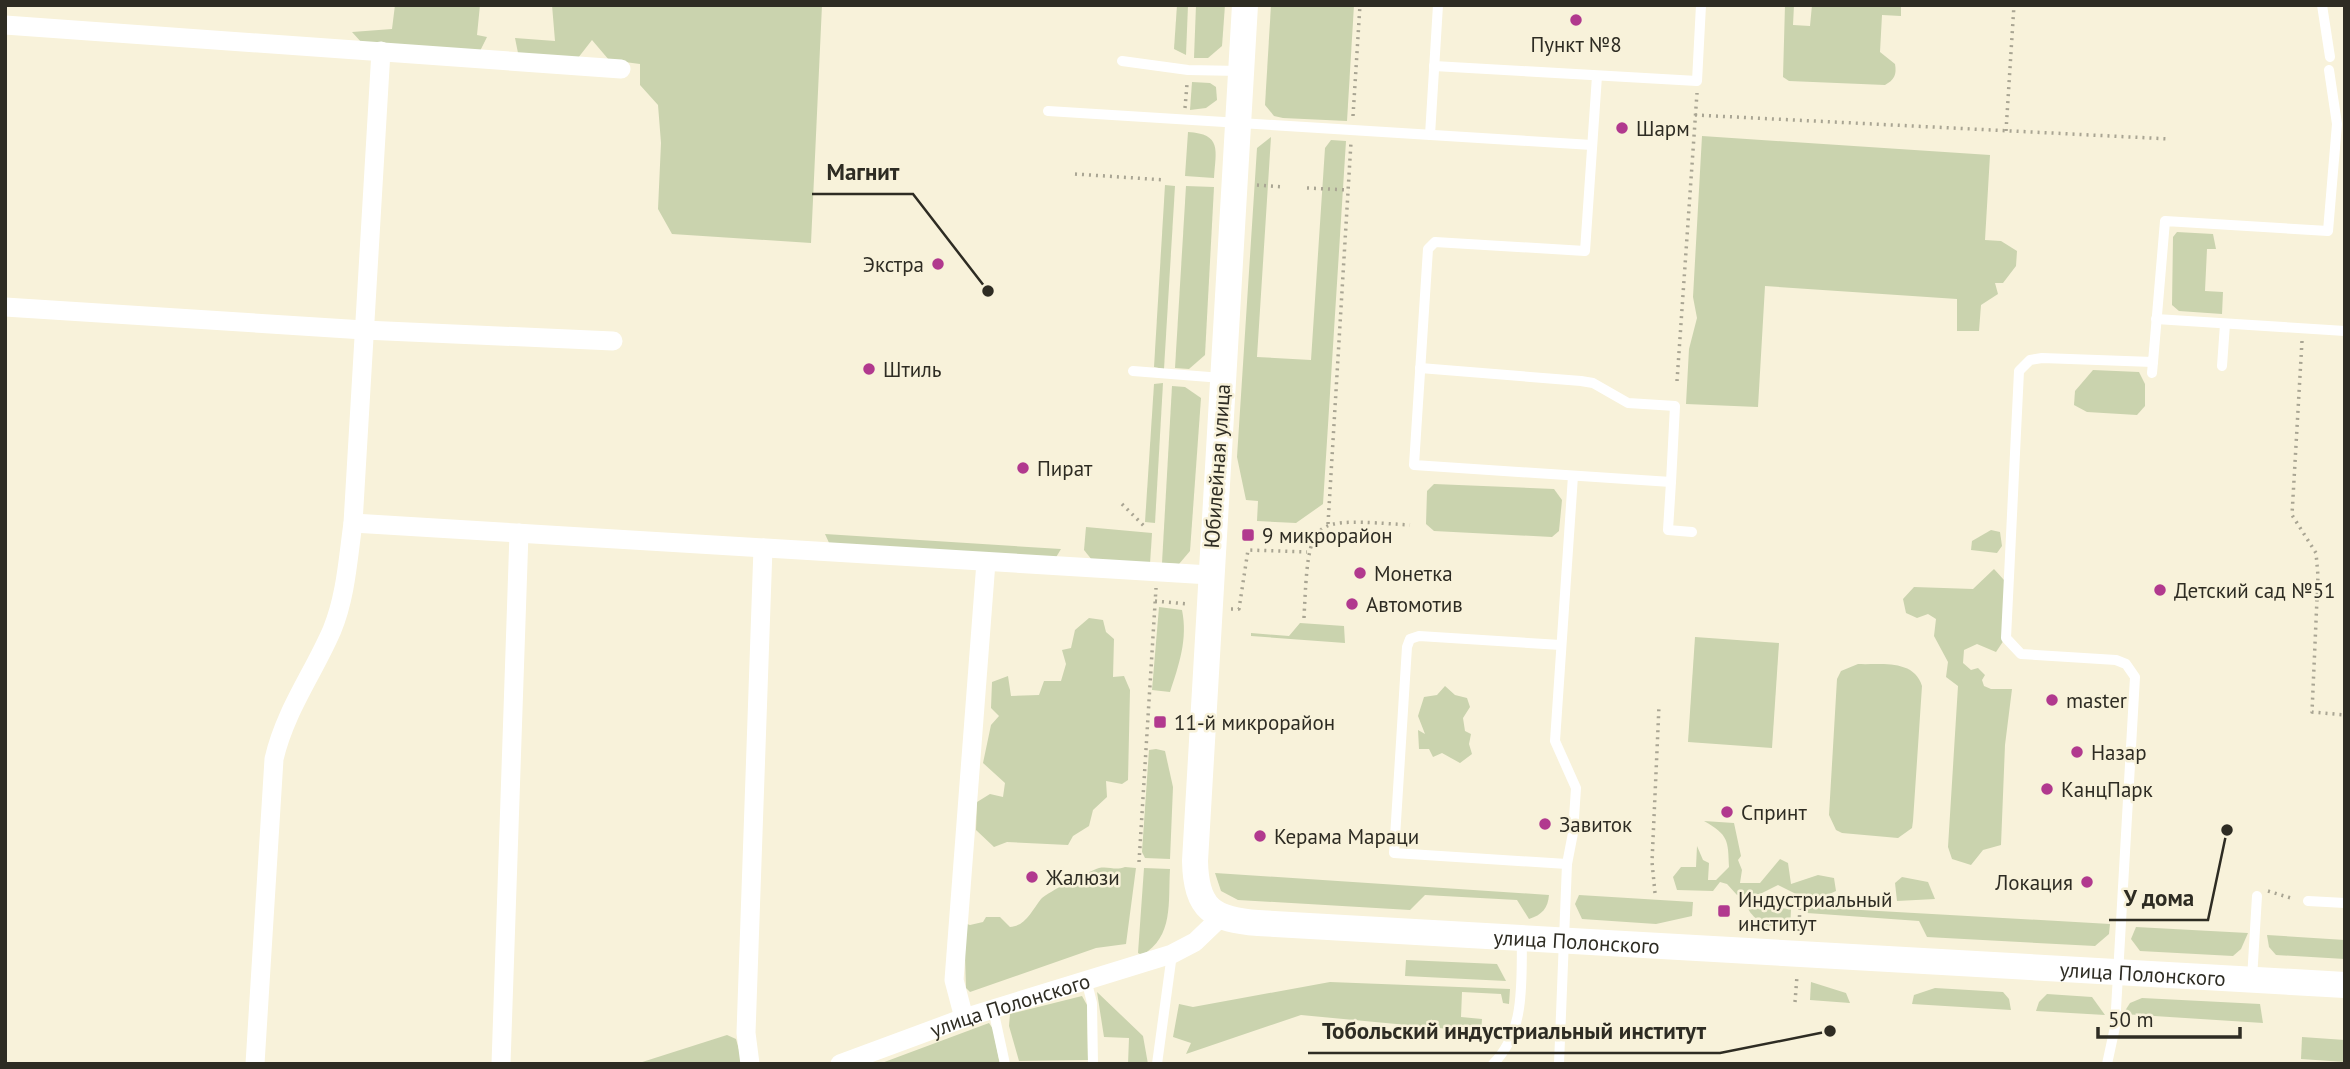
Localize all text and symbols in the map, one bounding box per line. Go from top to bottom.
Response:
marker: Пункт №8 [1568,12,1584,28]
place label: Пункт №8 [1530,31,1622,58]
place label: Шарм [1636,115,1690,142]
marker: Шарм [1614,120,1630,136]
callout: Магнит [812,150,913,194]
text: Магнит [827,157,900,186]
place label: Экстра [863,251,924,278]
marker: Экстра [930,256,946,272]
place label: Штиль [883,356,942,383]
marker: Штиль [861,361,877,377]
street label: Юбилейная улица [1198,383,1236,549]
place label: Пират [1037,455,1093,482]
marker: Пират [1015,460,1031,476]
place label: 9 микрорайон [1262,522,1393,549]
marker: 9 микрорайон [1240,527,1256,543]
place label: Монетка [1374,560,1453,587]
marker: Монетка [1352,565,1368,581]
place label: Детский сад №51 [2174,577,2336,604]
marker: Детский сад №51 [2152,582,2168,598]
place label: Автомотив [1366,591,1463,618]
marker: Автомотив [1344,596,1360,612]
place label: master [2066,687,2127,714]
marker: master [2044,692,2060,708]
place label: 11-й микрорайон [1174,709,1335,736]
marker: 11-й микрорайон [1152,714,1168,730]
place label: Назар [2091,739,2147,766]
marker: Назар [2069,744,2085,760]
place label: КанцПарк [2061,776,2153,803]
marker: КанцПарк [2039,781,2055,797]
place label: Спринт [1741,799,1807,826]
marker: Спринт [1719,804,1735,820]
place label: Завиток [1559,811,1632,838]
marker: Завиток [1537,816,1553,832]
place label: Керама Мараци [1274,823,1419,850]
marker: Керама Мараци [1252,828,1268,844]
place label: Жалюзи [1045,864,1120,891]
marker: Жалюзи [1024,869,1040,885]
place label: Локация [1994,869,2073,896]
marker: Локация [2079,874,2095,890]
callout: У дома [2109,876,2208,920]
text: У дома [2123,883,2194,912]
place label: Индустриальный институт [1738,886,1892,937]
marker: Индустриальный институт [1716,903,1732,919]
street label: улица Полонского [1493,923,1661,959]
street label: улица Полонского [2059,955,2227,992]
street label: улица Полонского [926,967,1093,1043]
scale bar [2098,996,2240,1040]
text: 50 m [2108,1006,2154,1033]
callout: Тобольский индустриальный институт [1308,1009,1720,1053]
text: Тобольский индустриальный институт [1322,1016,1706,1045]

